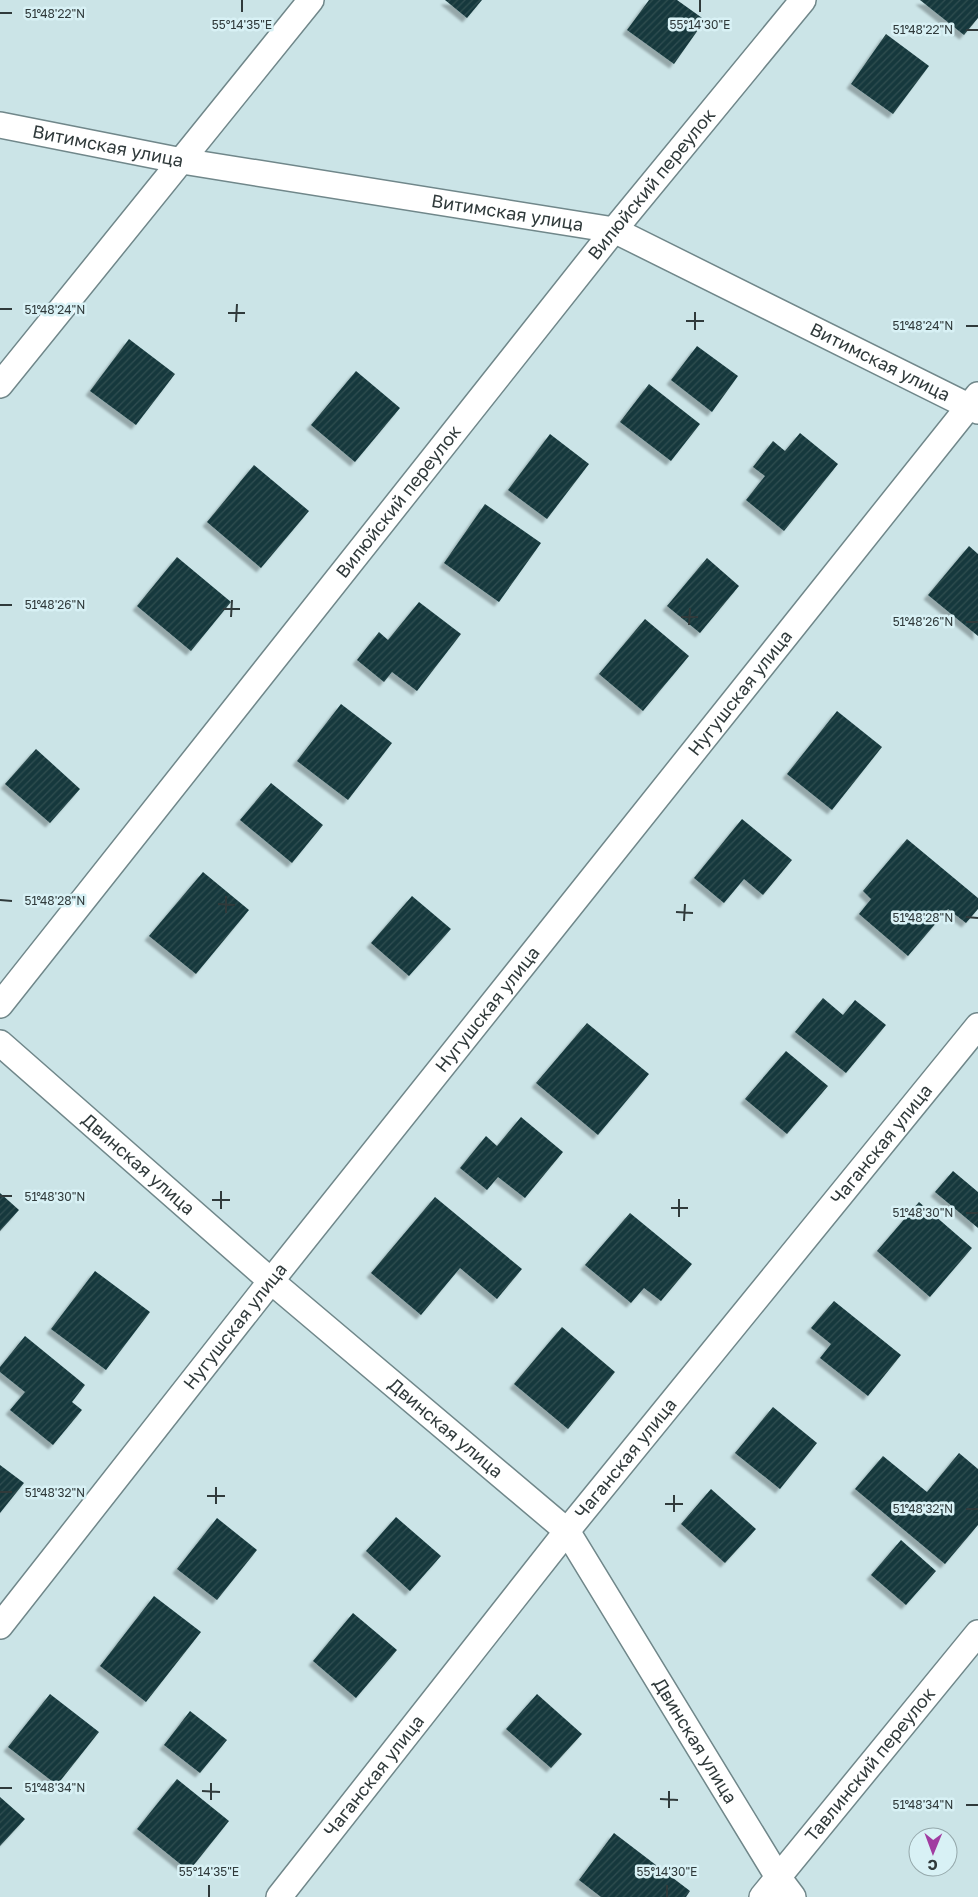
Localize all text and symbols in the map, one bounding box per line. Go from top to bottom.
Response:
text: 51°48'22"N [25,6,85,21]
text: 55°14'35"E [212,17,272,32]
text: 55°14'30"E [670,17,730,32]
text: 51°48'22"N [893,22,953,37]
street label: Вилюйский переулок [583,104,719,264]
street label: Витимская улица [31,120,186,171]
street label: Витимская улица [430,189,585,235]
text: 51°48'24"N [25,302,85,317]
street label: Витимская улица [807,317,954,405]
text: 51°48'24"N [893,318,953,333]
street label: Вилюйский переулок [331,420,465,582]
text: 51°48'26"N [25,597,85,612]
text: 51°48'26"N [893,614,953,629]
street label: Нугушская улица [683,625,796,760]
text: 51°48'28"N [25,893,85,908]
text: 51°48'28"N [893,910,953,925]
street label: Нугушская улица [430,942,544,1076]
street label: Чаганская улица [825,1079,936,1209]
street label: Двинская улица [78,1108,200,1219]
text: 51°48'30"N [25,1189,85,1204]
text: 51°48'30"N [893,1205,953,1220]
street label: Нугушская улица [178,1258,291,1393]
street label: Двинская улица [384,1373,508,1482]
street label: Чаганская улица [570,1393,681,1523]
text: 51°48'32"N [25,1485,85,1500]
text: 51°48'32"N [893,1501,953,1516]
street label: Двинская улица [649,1674,742,1807]
street label: Тавлинский переулок [800,1682,939,1846]
street label: Чаганская улица [319,1710,428,1841]
text: 51°48'34"N [25,1780,85,1795]
text: 51°48'34"N [893,1797,953,1812]
north arrow [908,1827,958,1877]
text: С [928,1857,938,1874]
text: 55°14'35"E [179,1864,239,1879]
text: 55°14'30"E [637,1864,697,1879]

